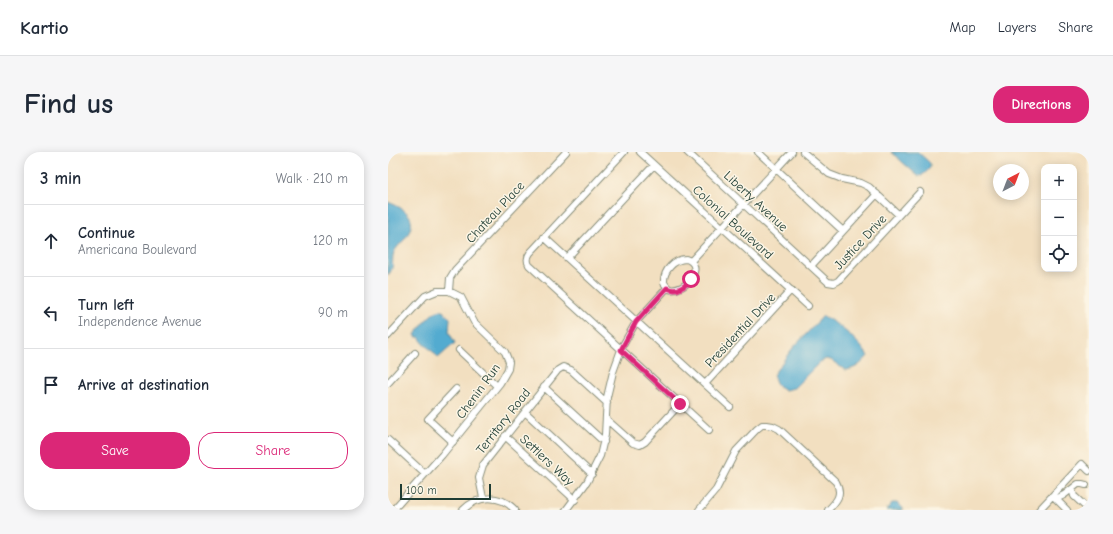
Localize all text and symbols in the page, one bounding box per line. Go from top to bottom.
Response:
text: Kartio [20,17,69,39]
text: Map [949,19,976,36]
text: Layers [998,19,1036,36]
text: Share [1058,19,1093,36]
button: Directions [993,86,1089,123]
text: Find us [24,88,113,120]
north arrow [993,164,1029,200]
map controls [1041,164,1077,272]
button: + [1041,164,1077,200]
street label: Liberty Avenue [721,168,791,235]
text: 3 min [40,169,81,188]
text: Walk · 210 m [276,171,348,186]
street label: Chateau Place [463,178,528,246]
street label: Colonial Boulevard [690,182,776,262]
button: − [1041,200,1077,236]
street label: Justice Drive [831,211,890,273]
text: Continue [78,224,135,242]
icon: ahead [40,230,62,252]
text: 120 m [313,233,348,248]
button: locate [1041,236,1077,272]
text: Americana Boulevard [78,242,197,257]
route start [682,270,700,288]
street label: Presidential Drive [702,289,779,370]
text: Turn left [78,296,134,314]
icon: left [40,302,62,324]
text: 90 m [318,305,348,320]
text: Independence Avenue [78,314,202,329]
street label: Chenin Run [453,360,503,422]
icon: arrive [40,374,62,396]
text: Arrive at destination [78,376,209,394]
street label: Territory Road [473,385,533,457]
route end [671,395,689,413]
street label: Settlers Way [517,431,577,489]
button: Save [40,432,190,469]
button: Share [198,432,348,469]
scale bar [400,482,491,501]
text: 100 m [406,484,437,497]

